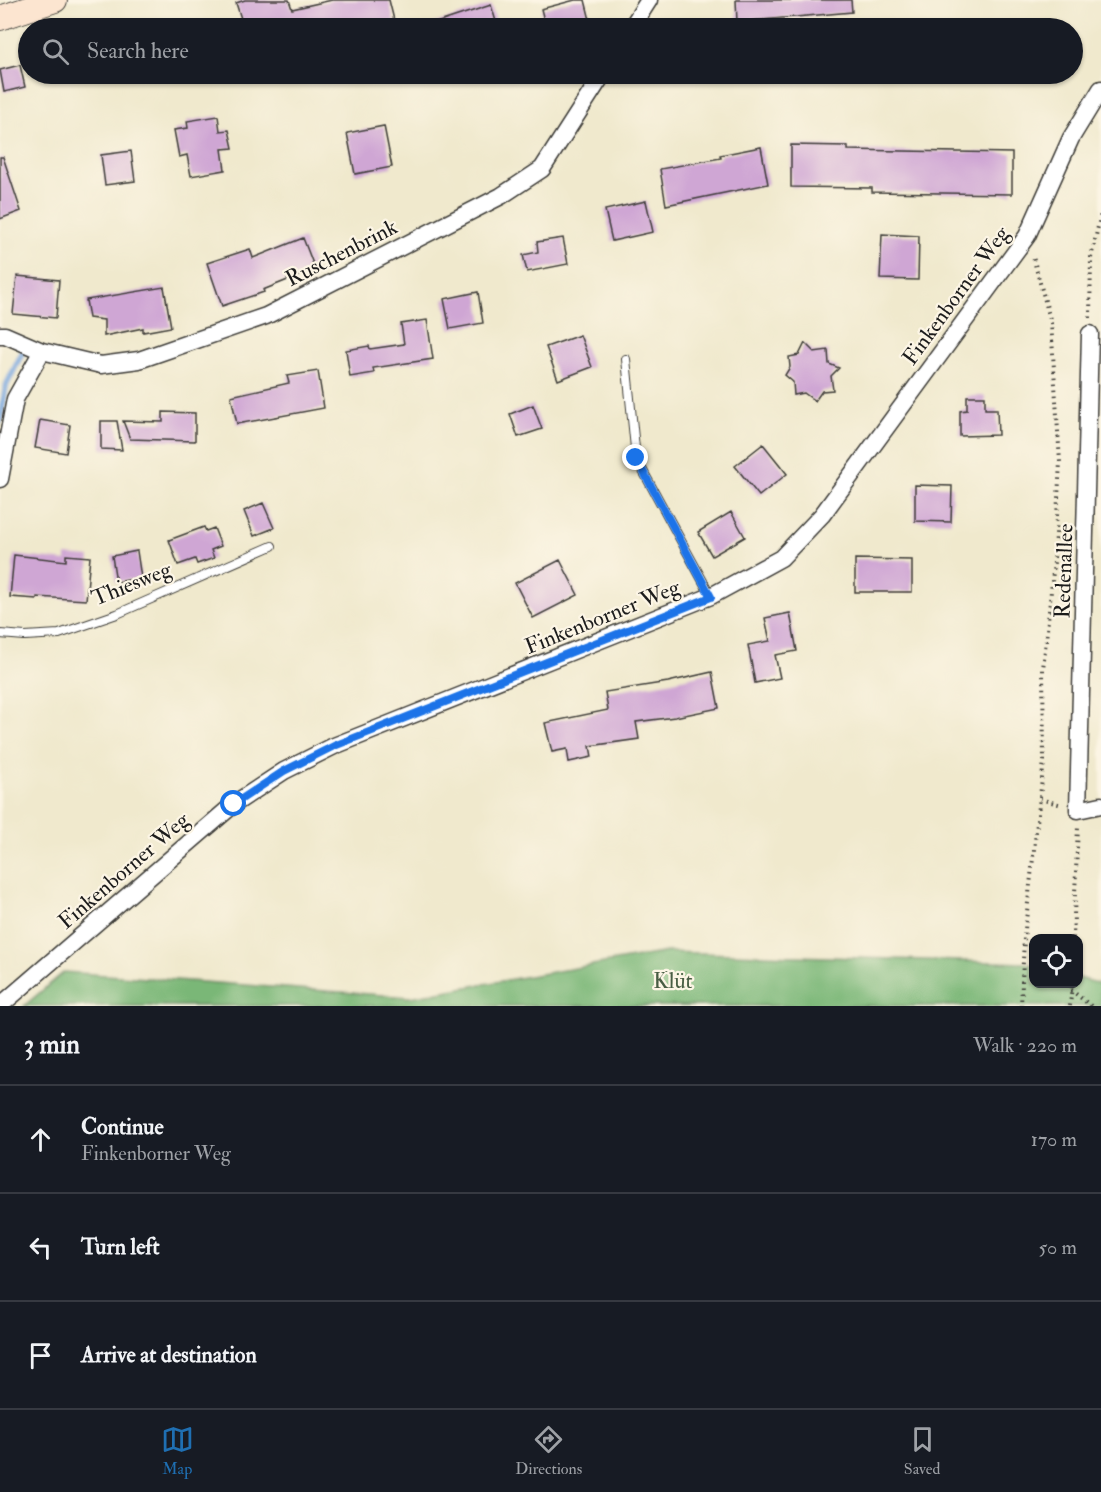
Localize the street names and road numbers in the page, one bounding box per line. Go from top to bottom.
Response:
street label: Ruschenbrink [281,213,403,293]
street label: Finkenborner Weg [896,220,1016,370]
street label: Redenallee [1048,523,1080,619]
street label: Thiesweg [87,555,177,613]
street label: Finkenborner Weg [521,573,685,661]
street label: Finkenborner Weg [52,805,196,935]

